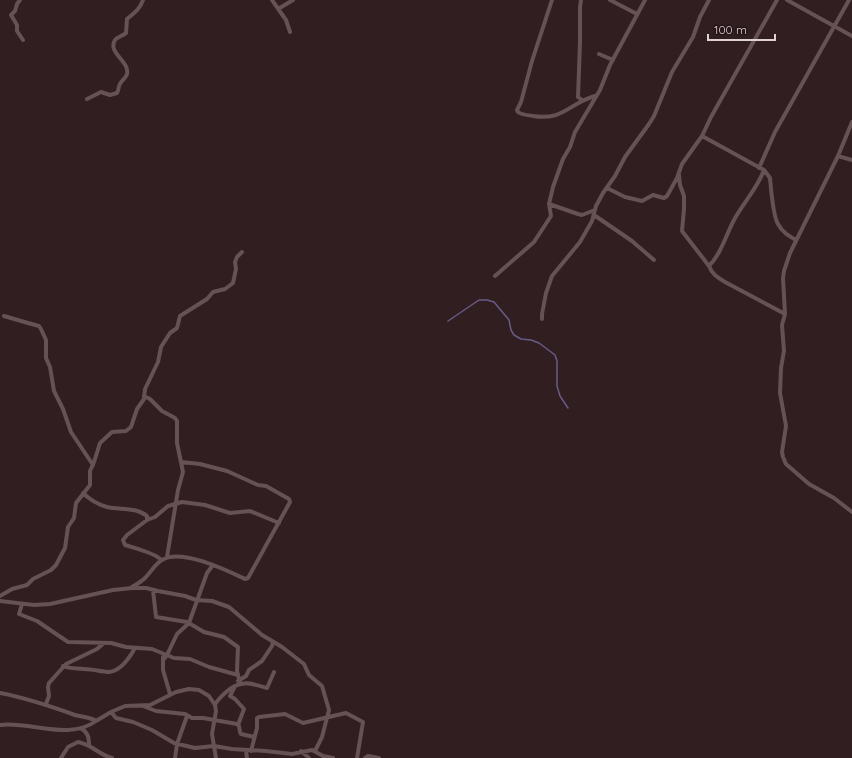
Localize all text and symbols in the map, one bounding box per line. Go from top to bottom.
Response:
scale bar [708,16,775,42]
text: 100 m [714,22,747,37]

